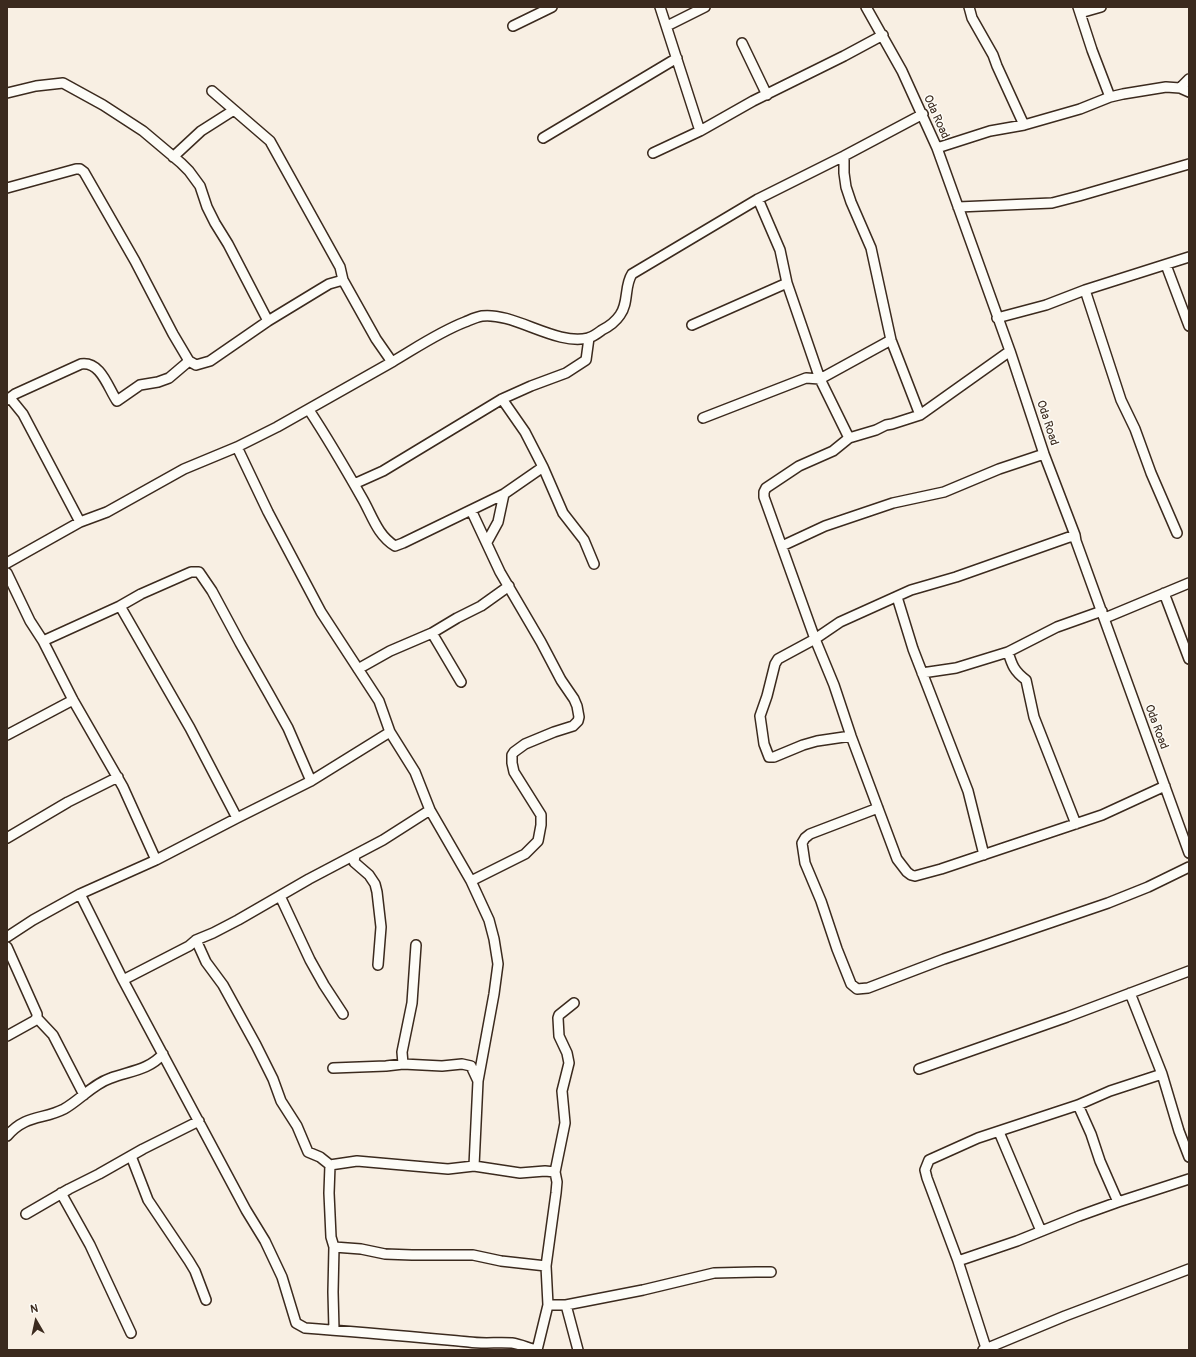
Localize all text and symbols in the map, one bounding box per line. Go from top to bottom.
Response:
street label: Oda Road [920,93,952,141]
street label: Oda Road [1033,399,1061,447]
street label: Oda Road [1141,703,1171,751]
north arrow [16,1301,56,1341]
text: N [29,1302,39,1316]

